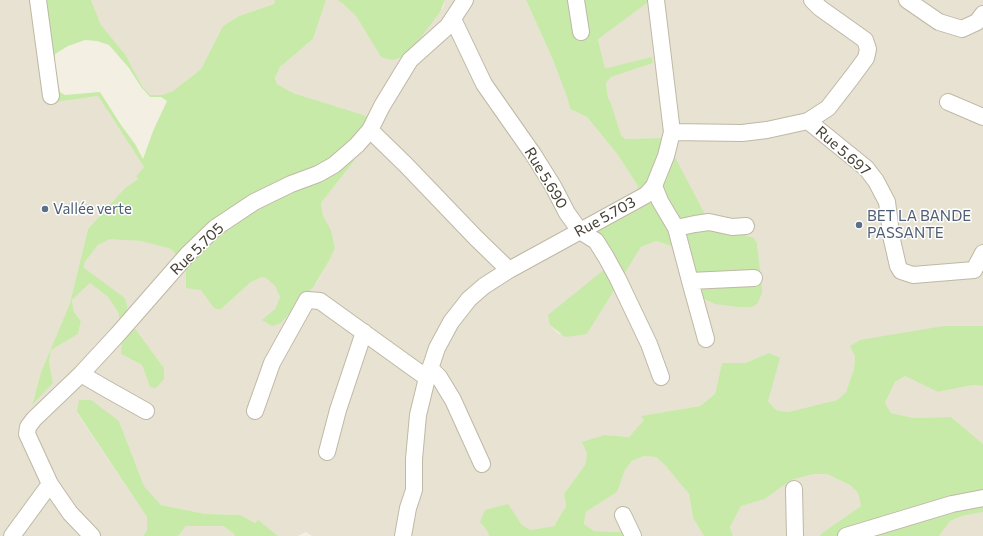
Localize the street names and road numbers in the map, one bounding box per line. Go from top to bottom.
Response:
street label: Rue 5.697 [812,122,874,180]
street label: Rue 5.690 [521,144,571,212]
street label: Rue 5.703 [571,193,639,241]
street label: Rue 5.705 [167,219,227,279]

